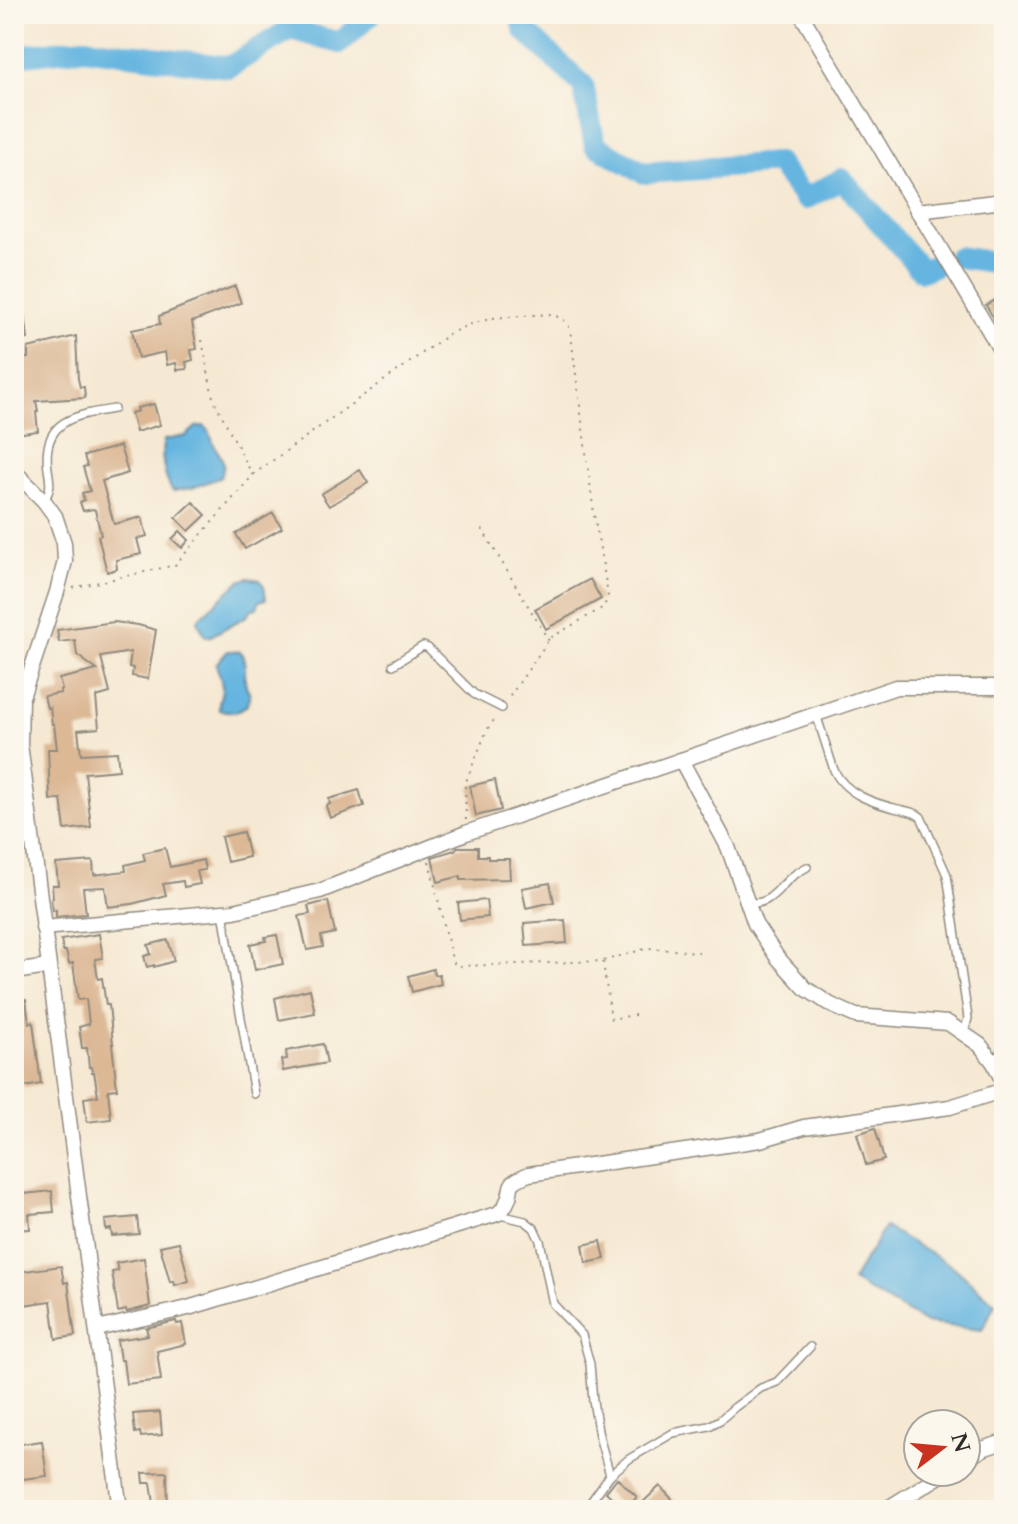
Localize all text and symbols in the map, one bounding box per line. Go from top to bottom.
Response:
north arrow [902,1408,982,1488]
text: N [943,1429,977,1456]

